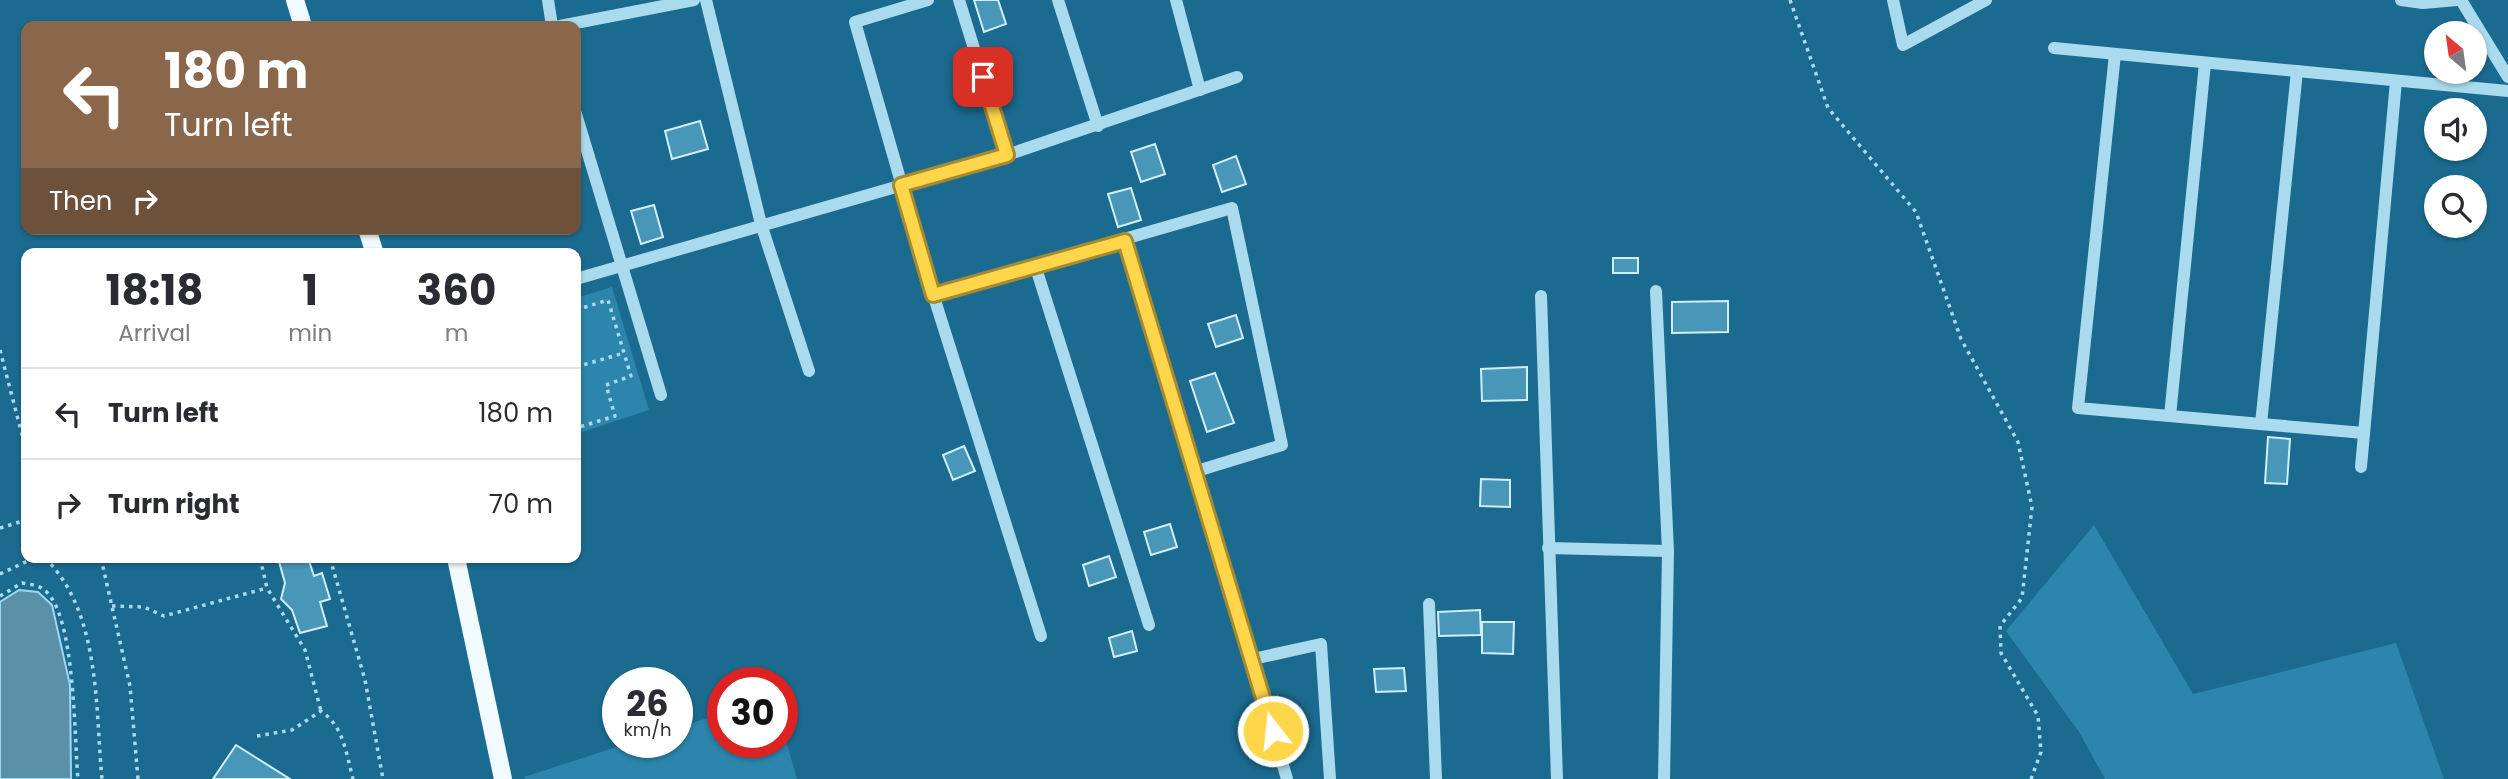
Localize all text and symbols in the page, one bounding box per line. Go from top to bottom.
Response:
north arrow [2424,21,2487,84]
map controls [2424,21,2487,238]
text: 180 m [164,37,308,105]
pin [953,47,1013,107]
icon: left [49,49,140,140]
icon: arrive [964,58,1002,96]
button: sound [2424,98,2487,161]
text: Turn left [164,102,293,147]
button: search [2424,175,2487,238]
icon: right [126,182,164,220]
text: Then [49,183,112,219]
text: 18:18 [106,261,204,320]
text: 1 [302,261,318,320]
text: 360 [417,261,496,320]
text: Arrival [118,317,191,349]
text: min [288,317,332,349]
text: m [445,317,468,349]
icon: left [49,395,87,433]
text: Turn left [108,395,219,431]
text: 180 m [478,395,553,431]
icon: right [49,486,87,524]
text: Turn right [108,486,240,522]
text: 70 m [489,486,553,522]
speed limit sign: 30 [707,667,798,758]
text: 26 [626,679,669,728]
position arrow [1236,694,1310,768]
text: km/h [624,717,671,742]

